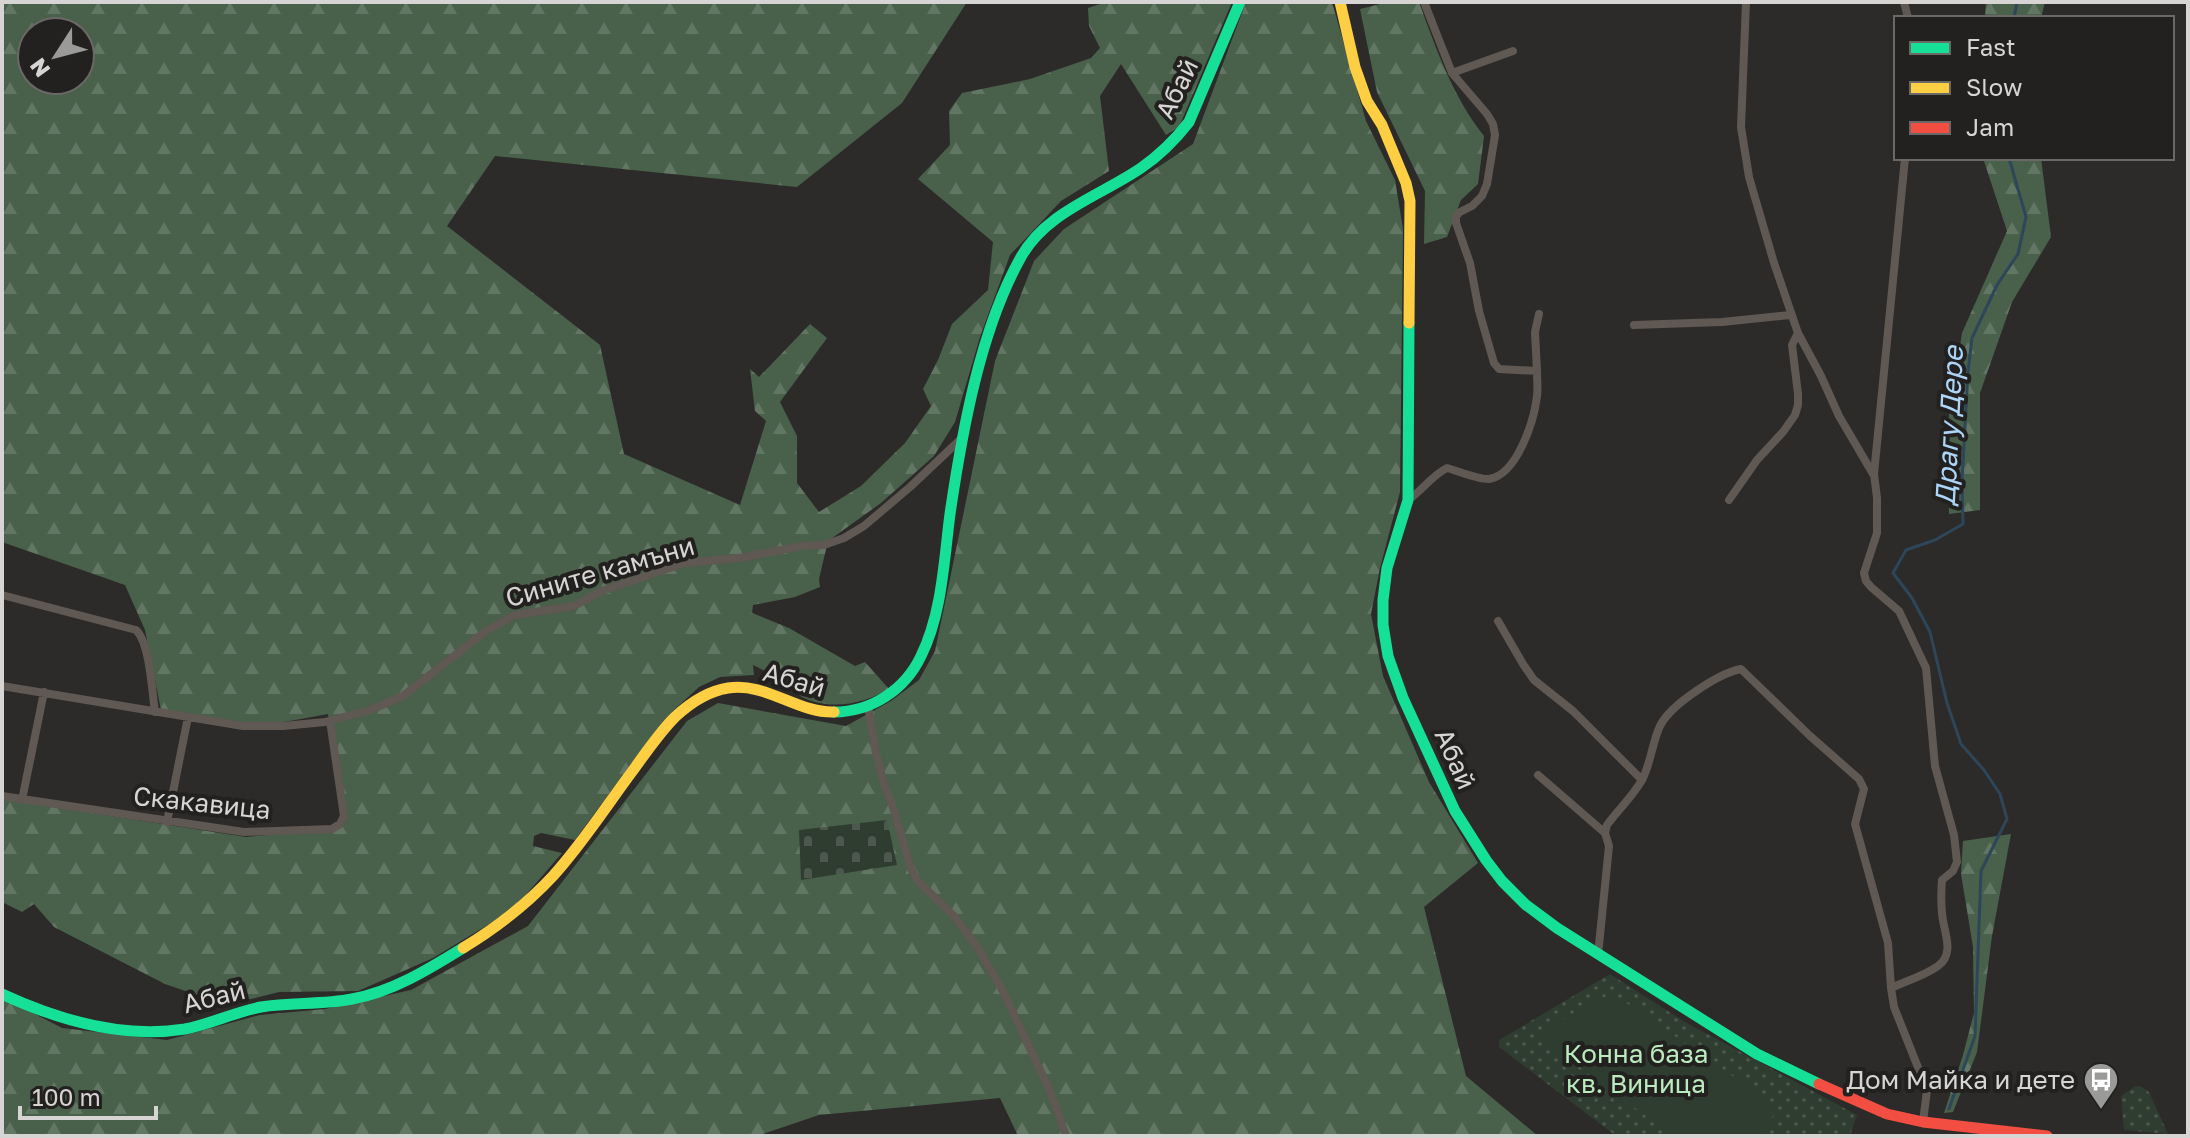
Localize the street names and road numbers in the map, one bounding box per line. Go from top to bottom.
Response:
street label: Абай [1149,54,1204,124]
street label: Сините камъни [502,530,698,613]
street label: Абай [759,656,829,703]
street label: Абай [1428,724,1482,794]
street label: Скакавица [132,780,272,825]
street label: Абай [179,974,248,1019]

